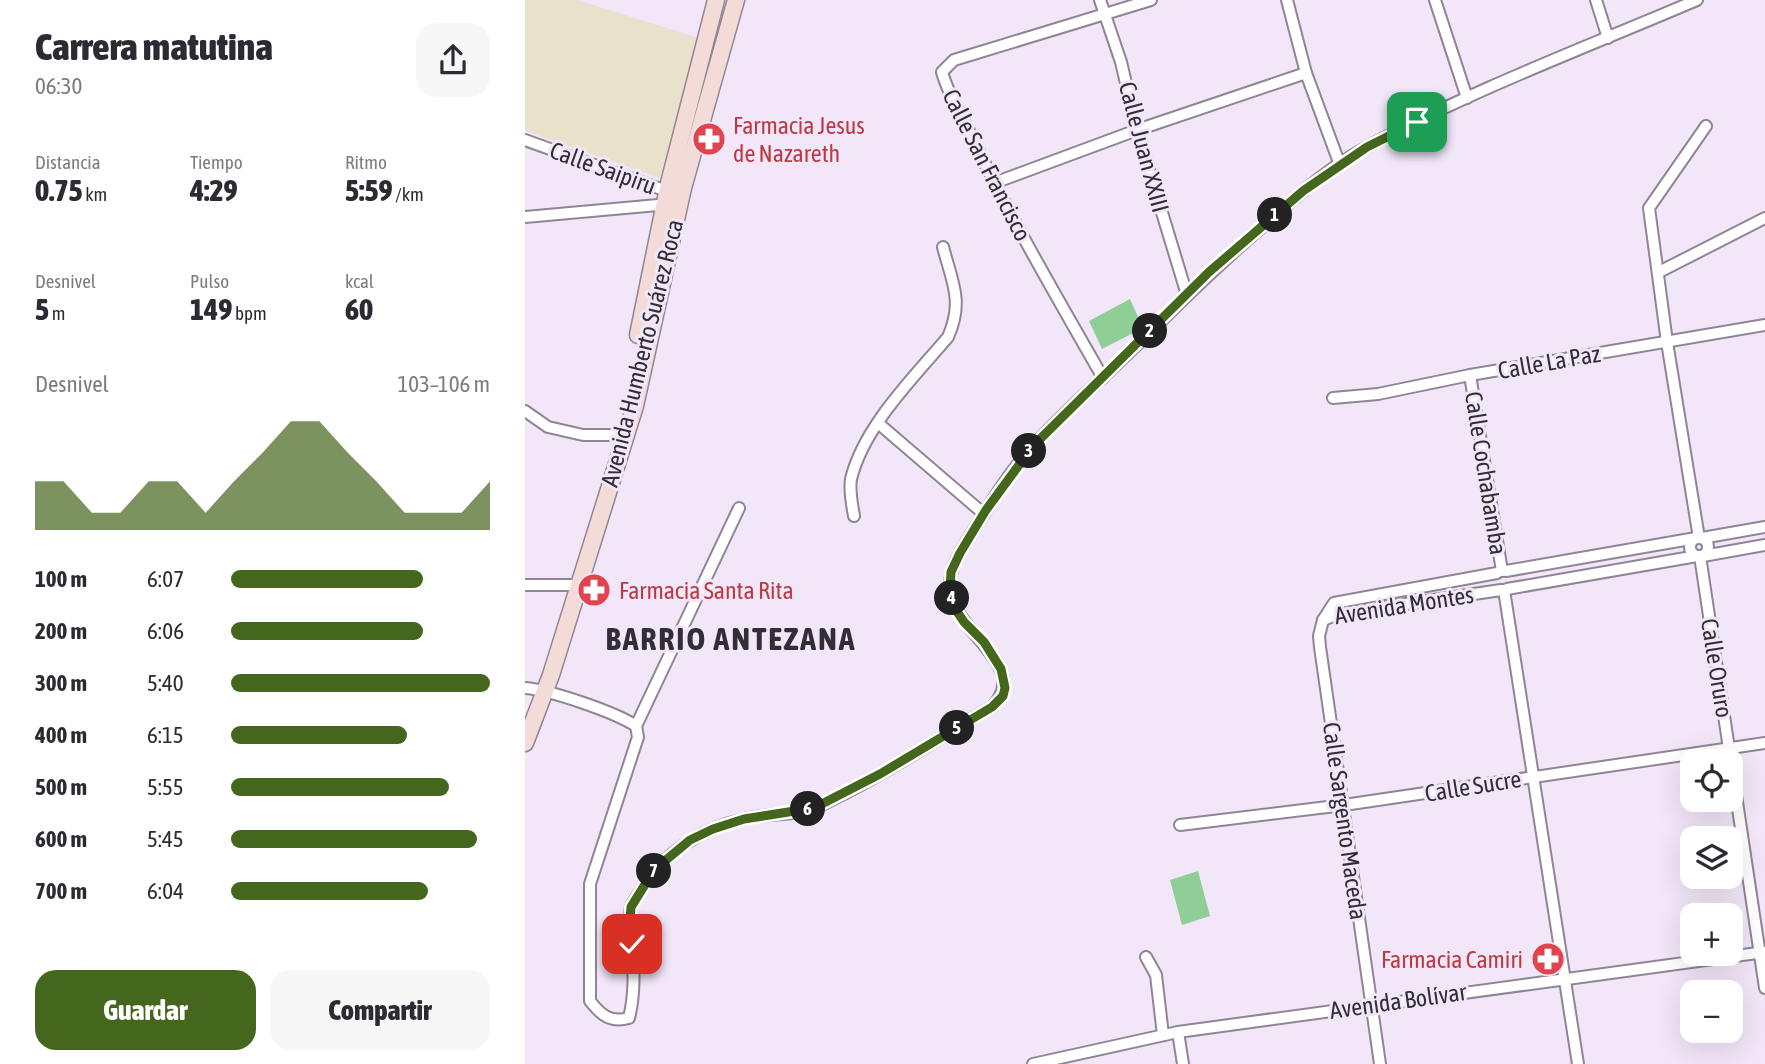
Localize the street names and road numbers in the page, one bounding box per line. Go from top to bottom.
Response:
street label: Calle Juan XXIII [1114,79,1174,215]
street label: Calle San Francisco [937,85,1037,245]
street label: Calle Saipiru [546,136,660,200]
street label: Avenida Humberto Suárez Roca [596,217,688,489]
street label: Calle La Paz [1496,340,1603,384]
street label: Calle Cochabamba [1460,390,1512,556]
street label: Avenida Montes [1333,581,1475,629]
street label: Calle Oruro [1696,617,1738,719]
street label: Calle Sargento Maceda [1318,720,1372,922]
street label: Calle Sucre [1423,765,1523,807]
street label: Avenida Bolívar [1328,978,1469,1024]

